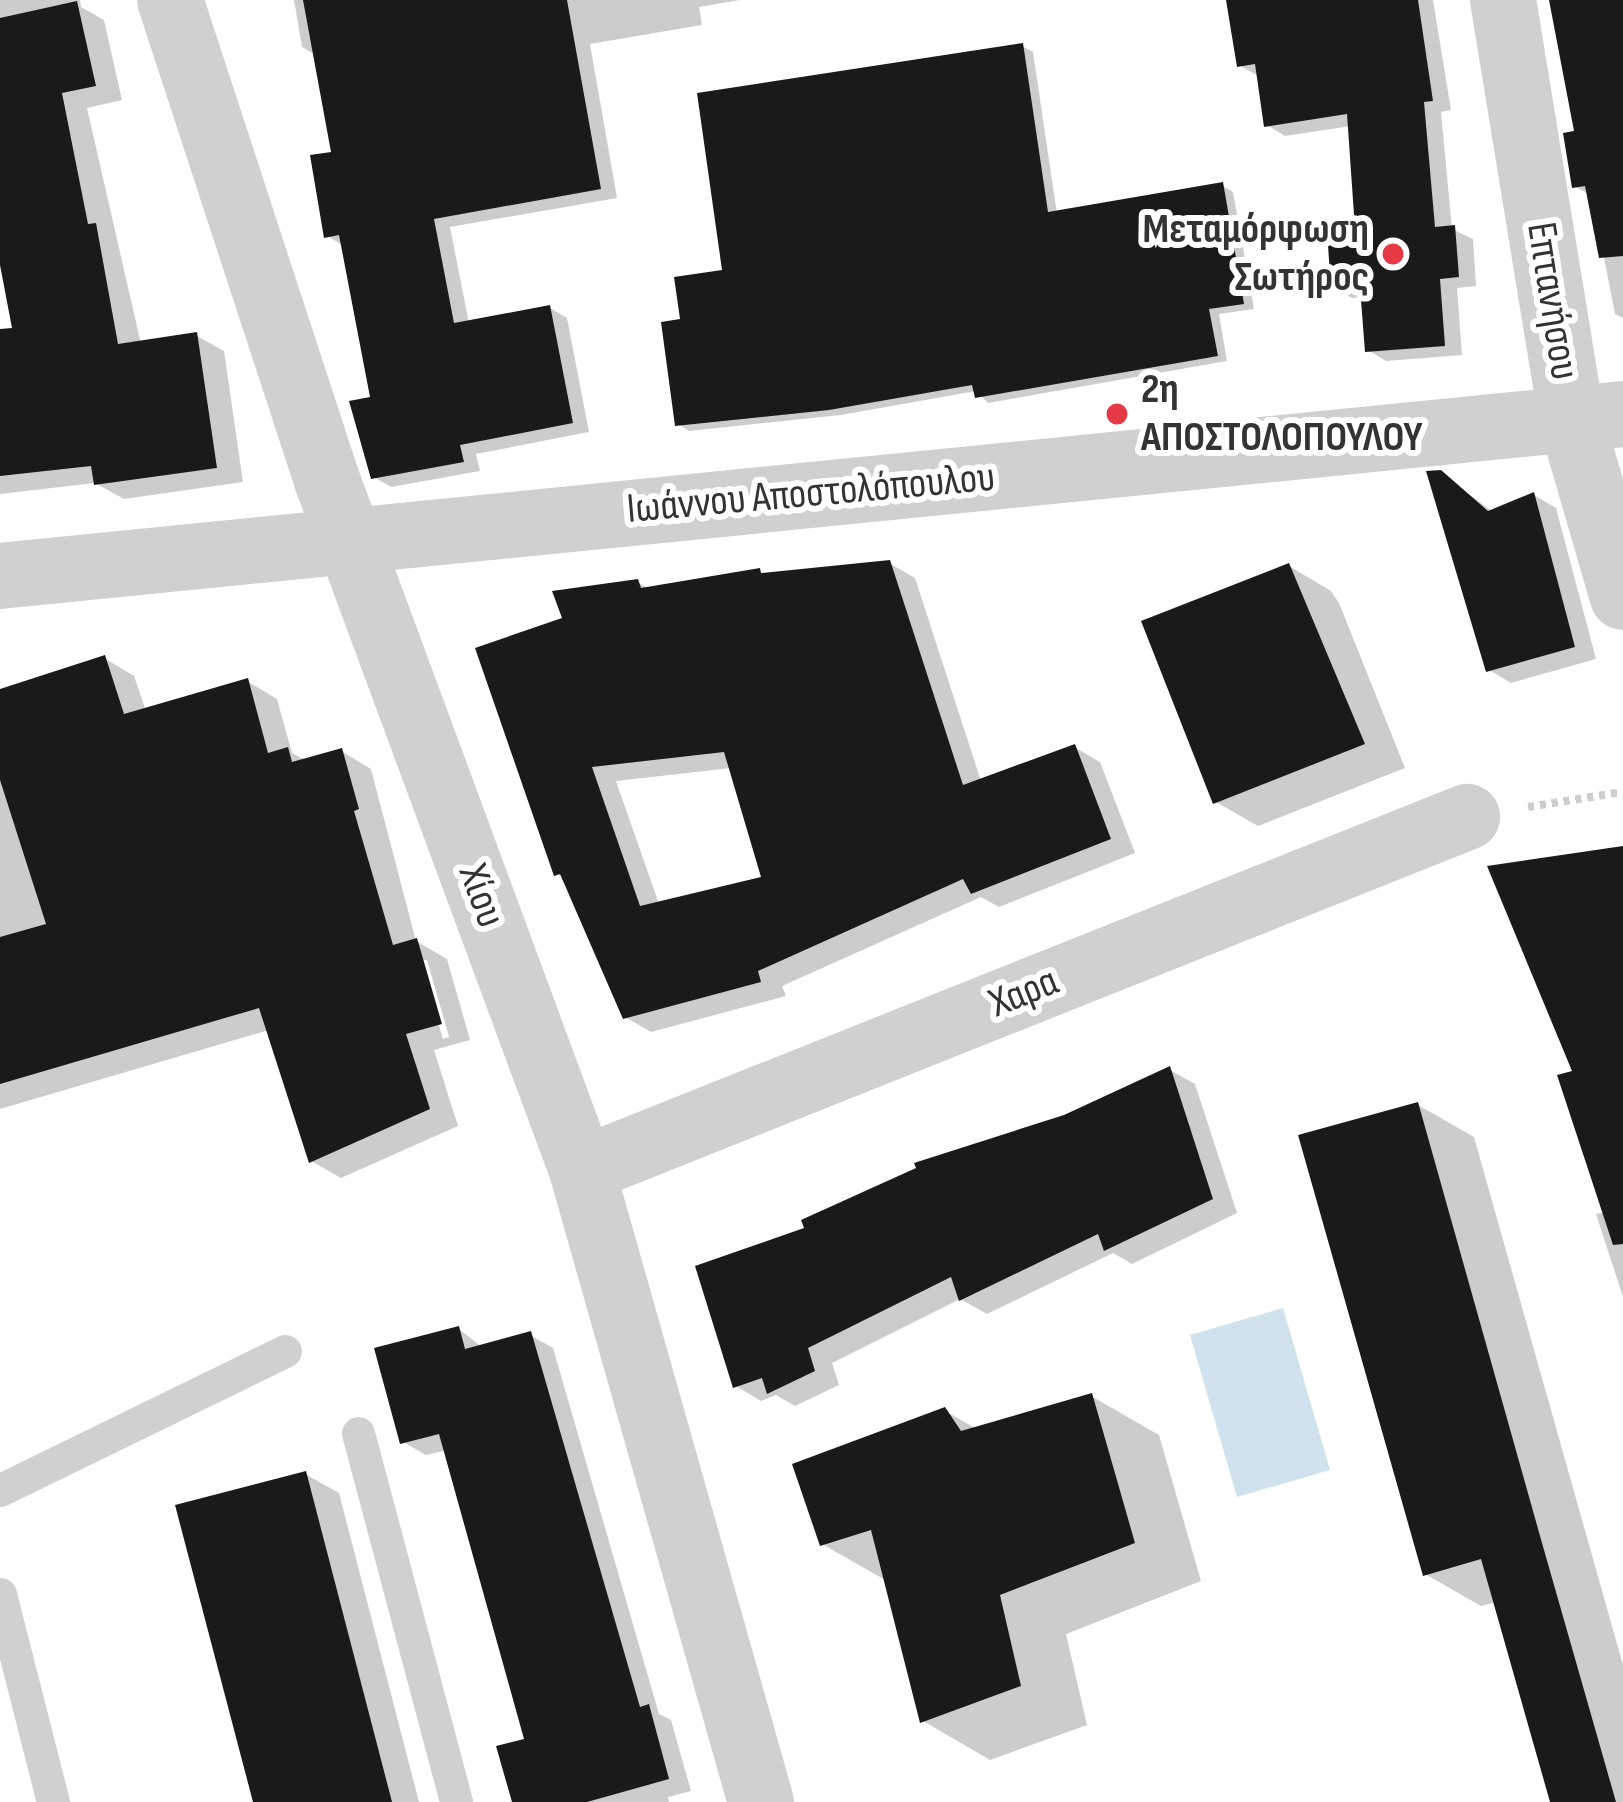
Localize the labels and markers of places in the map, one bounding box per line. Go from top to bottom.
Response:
place label: Μεταμόρφωση Σωτήρος [1143,205,1369,304]
marker: Μεταμόρφωση Σωτήρος [1380,241,1406,267]
place label: 2η ΑΠΟΣΤΟΛΟΠΟΥΛΟΥ [1141,365,1423,464]
marker: 2η ΑΠΟΣΤΟΛΟΠΟΥΛΟΥ [1104,401,1130,427]

